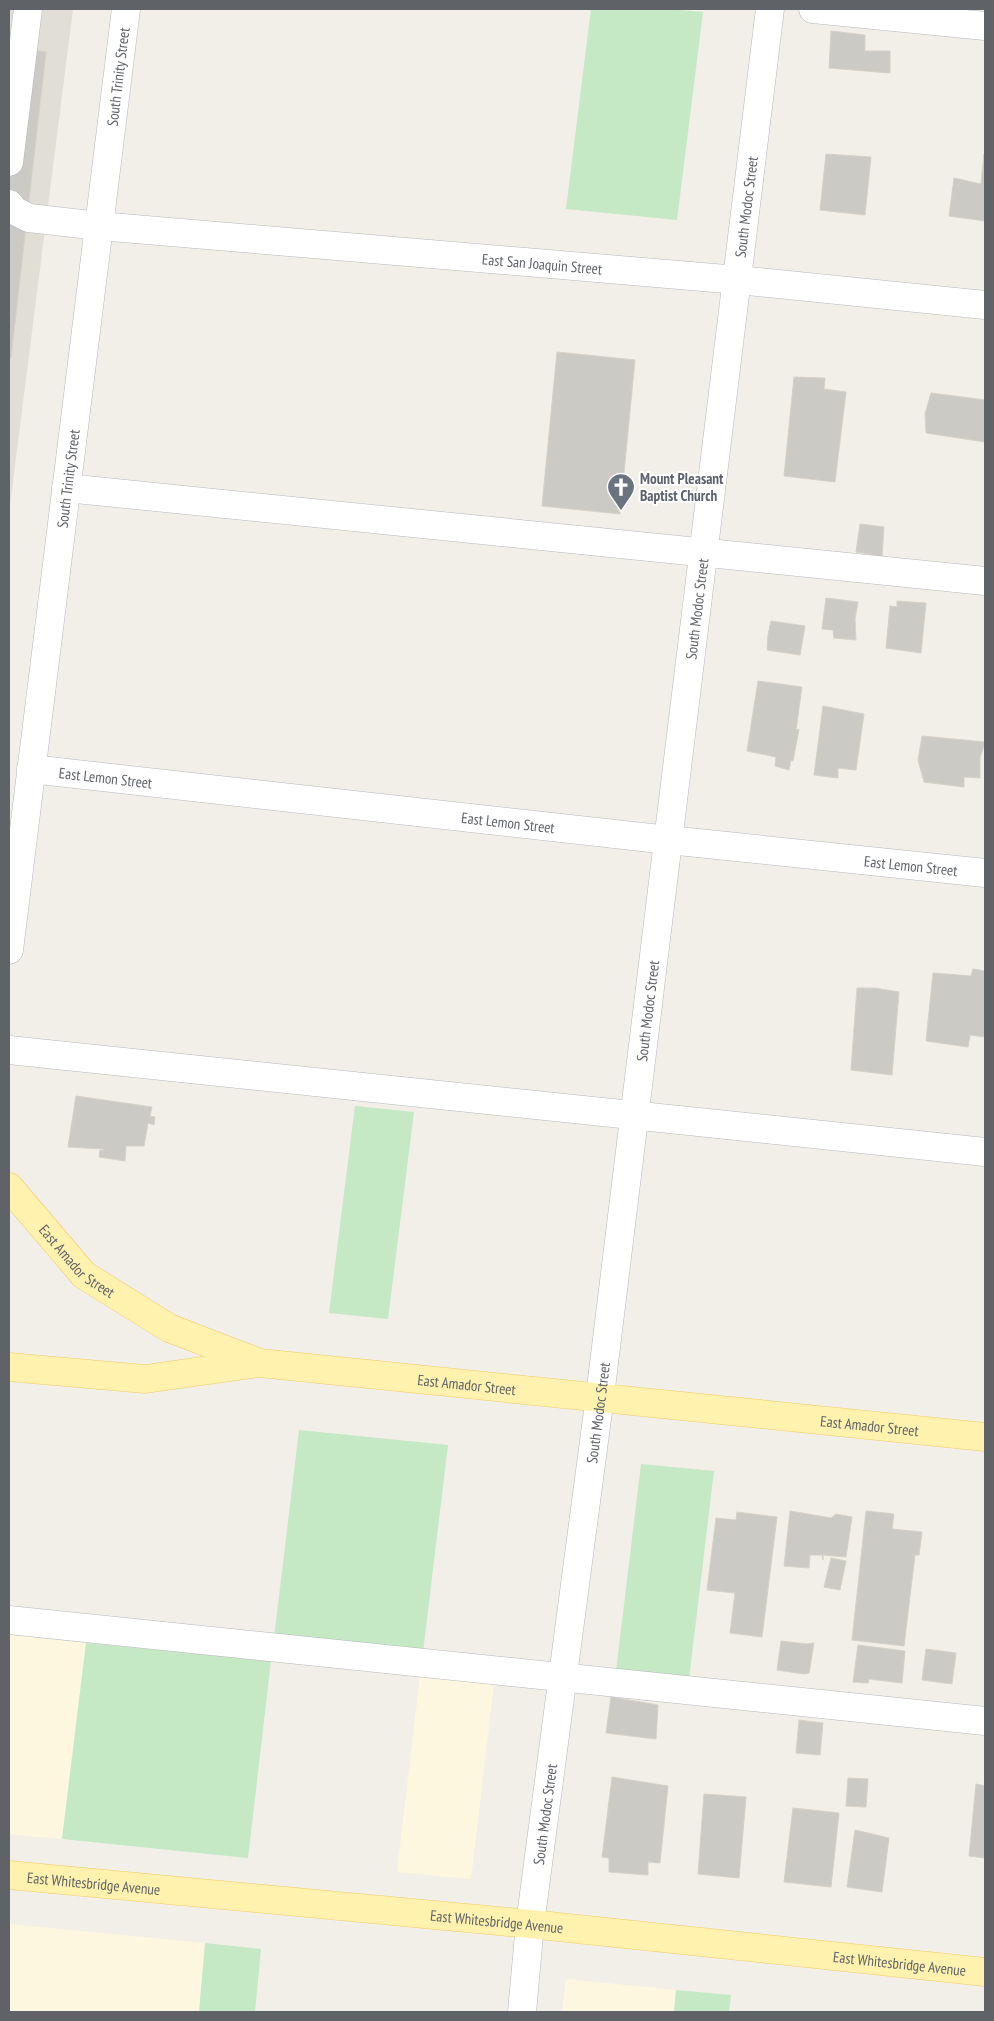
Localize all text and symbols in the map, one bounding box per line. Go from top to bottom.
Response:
street label: South Trinity Street [102,26,133,127]
street label: South Modoc Street [730,155,761,259]
street label: East San Joaquin Street [481,249,603,278]
street label: South Trinity Street [52,428,83,529]
place label: Mount Pleasant Baptist Church [640,469,724,505]
church icon: Mount Pleasant Baptist Church [606,472,636,511]
street label: South Modoc Street [681,557,712,661]
street label: East Lemon Street [58,763,153,792]
street label: East Lemon Street [460,807,556,837]
street label: East Lemon Street [863,851,958,880]
street label: South Modoc Street [632,959,663,1063]
street label: East Amador Street [35,1220,119,1301]
street label: South Modoc Street [582,1361,614,1465]
street label: East Amador Street [417,1370,517,1399]
street label: East Amador Street [819,1411,920,1440]
street label: South Modoc Street [528,1763,561,1866]
street label: East Whitesbridge Avenue [26,1867,161,1899]
street label: East Whitesbridge Avenue [429,1905,564,1937]
street label: East Whitesbridge Avenue [832,1947,967,1979]

